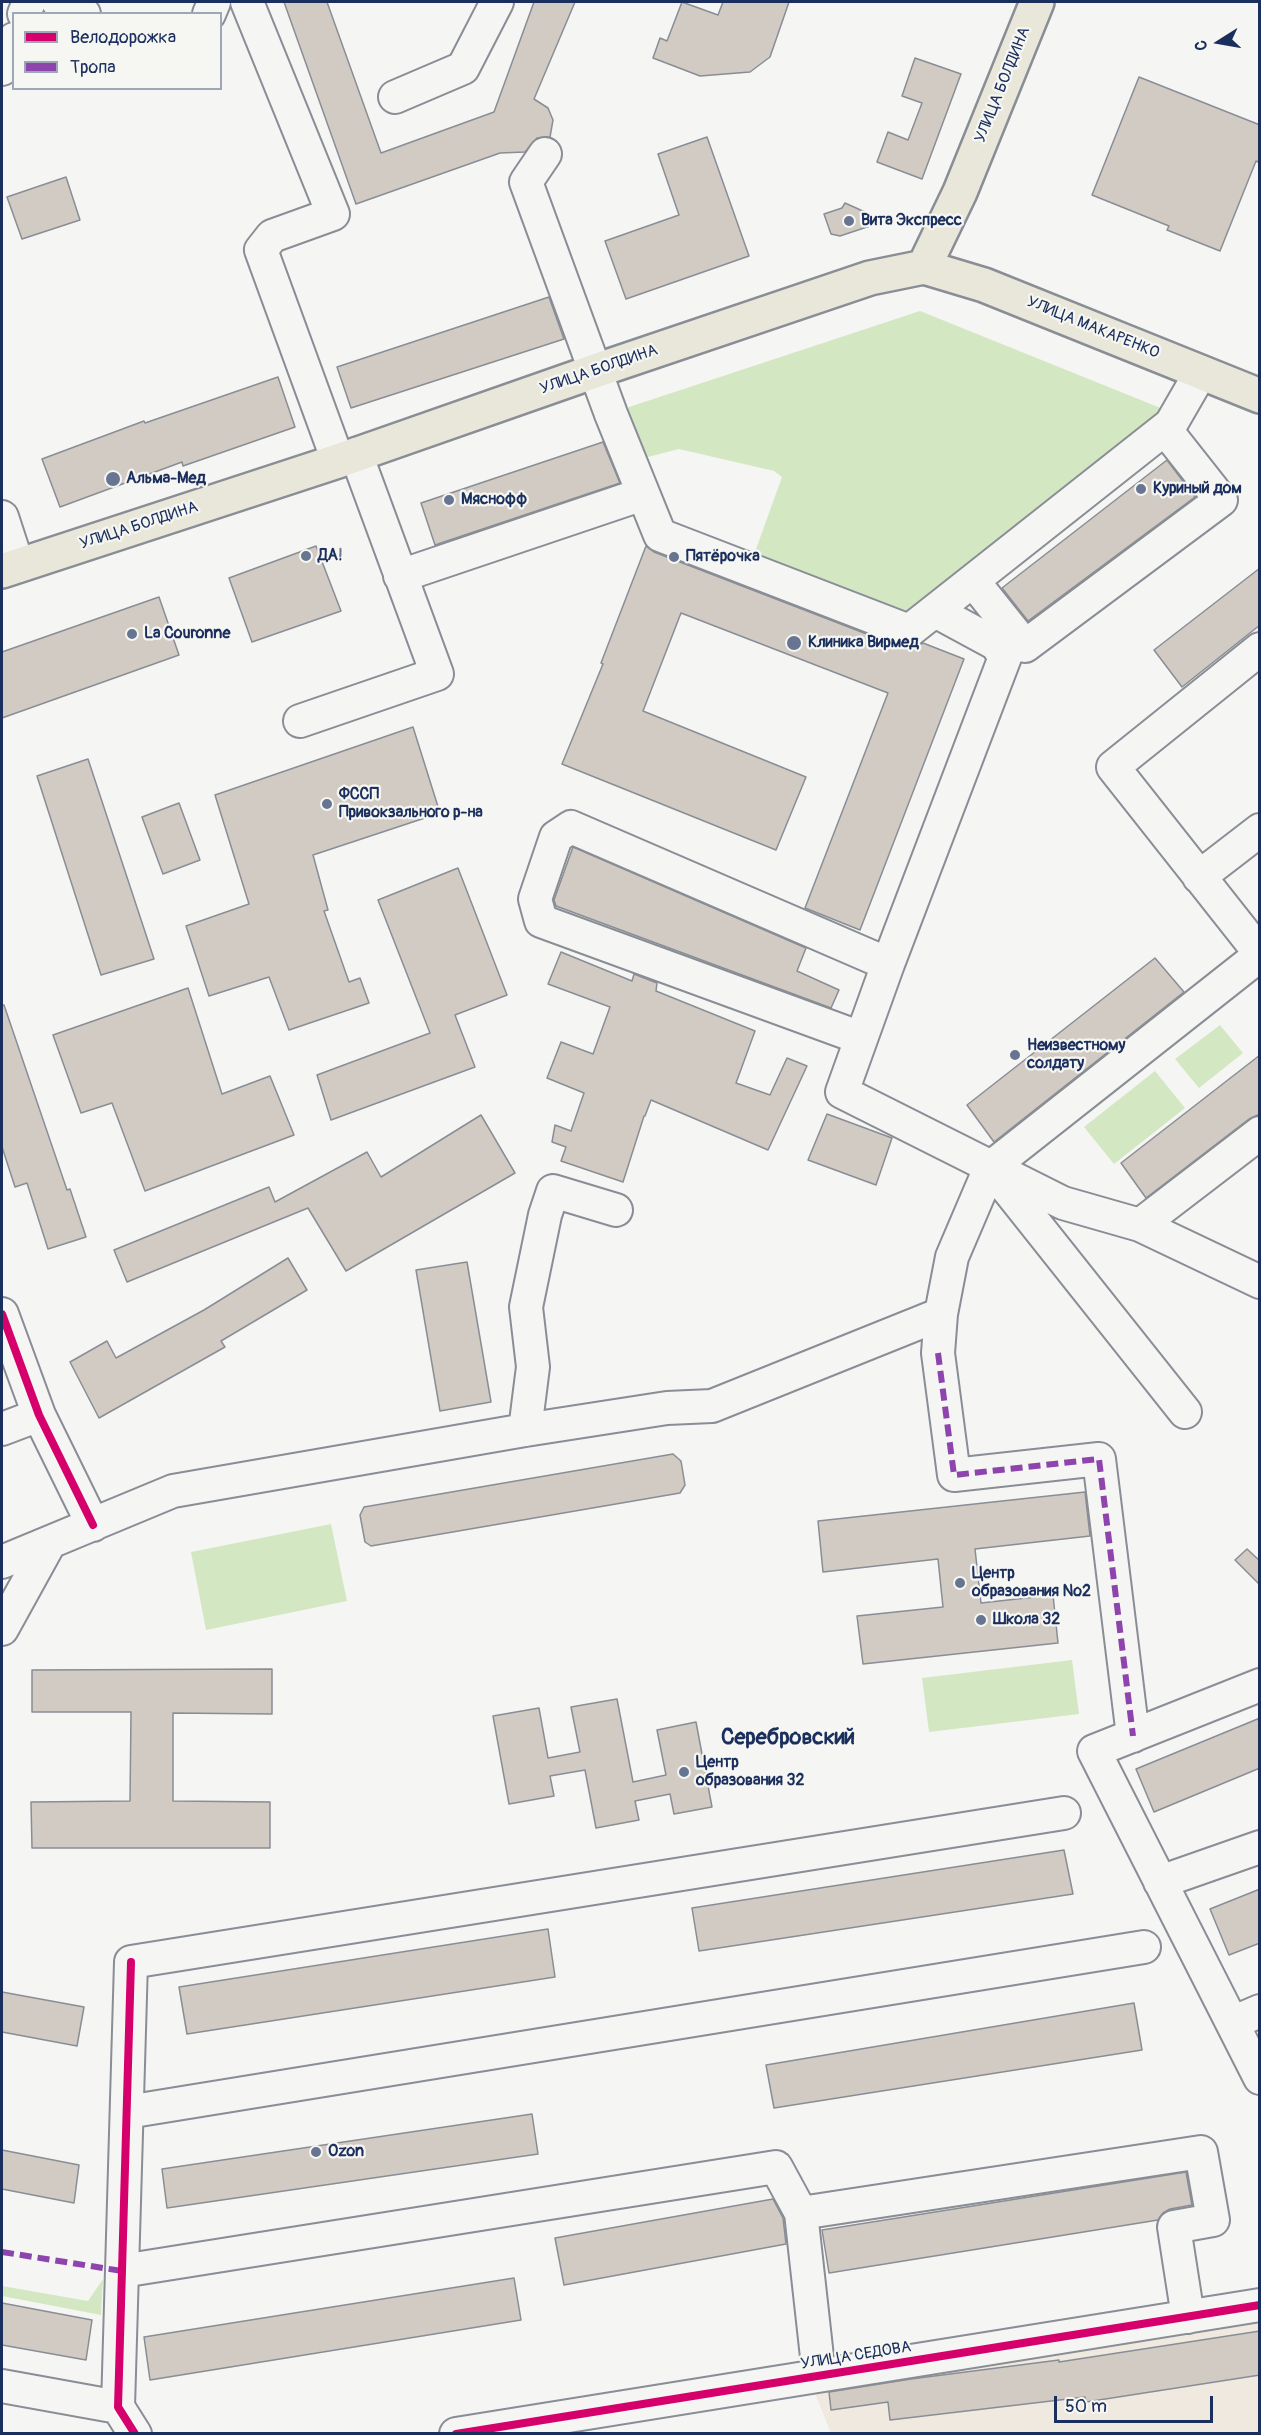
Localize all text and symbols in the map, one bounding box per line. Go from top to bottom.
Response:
legend [12,12,222,90]
north arrow [1189,12,1249,72]
street label: УЛИЦА БОЛДИНА [971,24,1035,146]
text: Велодорожка [70,26,176,49]
text: С [1191,39,1212,52]
text: Тропа [70,56,116,79]
place label: Вита Экспресс [861,211,962,231]
marker: Вита Экспресс [842,214,856,228]
street label: УЛИЦА МАКАРЕНКО [1024,293,1162,363]
street label: УЛИЦА БОЛДИНА [538,341,660,399]
place label: Альма-Мед [126,469,206,489]
marker: Альма-Мед [104,470,122,488]
place label: Куриный дом [1153,479,1242,499]
marker: Куриный дом [1134,482,1148,496]
place label: Мяснофф [461,490,527,510]
marker: Мяснофф [442,493,456,507]
street label: УЛИЦА БОЛДИНА [78,498,200,554]
place label: ДА! [318,546,343,566]
place label: Пятёрочка [686,547,760,567]
marker: ДА! [299,549,313,563]
marker: Пятёрочка [667,550,681,564]
place label: La Couronne [144,624,230,644]
marker: La Couronne [125,627,139,641]
place label: Клиника Вирмед [808,633,919,653]
marker: Клиника Вирмед [785,634,803,652]
place label: ФССП Привокзального р-на [339,785,483,823]
marker: ФССП Привокзального р-на [320,797,334,811]
place label: Неизвестному солдату [1027,1036,1125,1074]
marker: Неизвестному солдату [1008,1048,1022,1062]
place label: Центр образования №2 [972,1564,1091,1602]
marker: Центр образования №2 [953,1576,967,1590]
place label: Школа 32 [993,1610,1060,1630]
marker: Школа 32 [974,1613,988,1627]
district label: Серебровский [721,1725,855,1751]
place label: Центр образования 32 [696,1753,804,1791]
marker: Центр образования 32 [677,1765,691,1779]
place label: Ozon [328,2142,364,2162]
marker: Ozon [309,2145,323,2159]
street label: УЛИЦА СЕДОВА [799,2338,913,2374]
scale bar [1057,2384,1216,2422]
text: 50 m [1065,2395,1107,2418]

